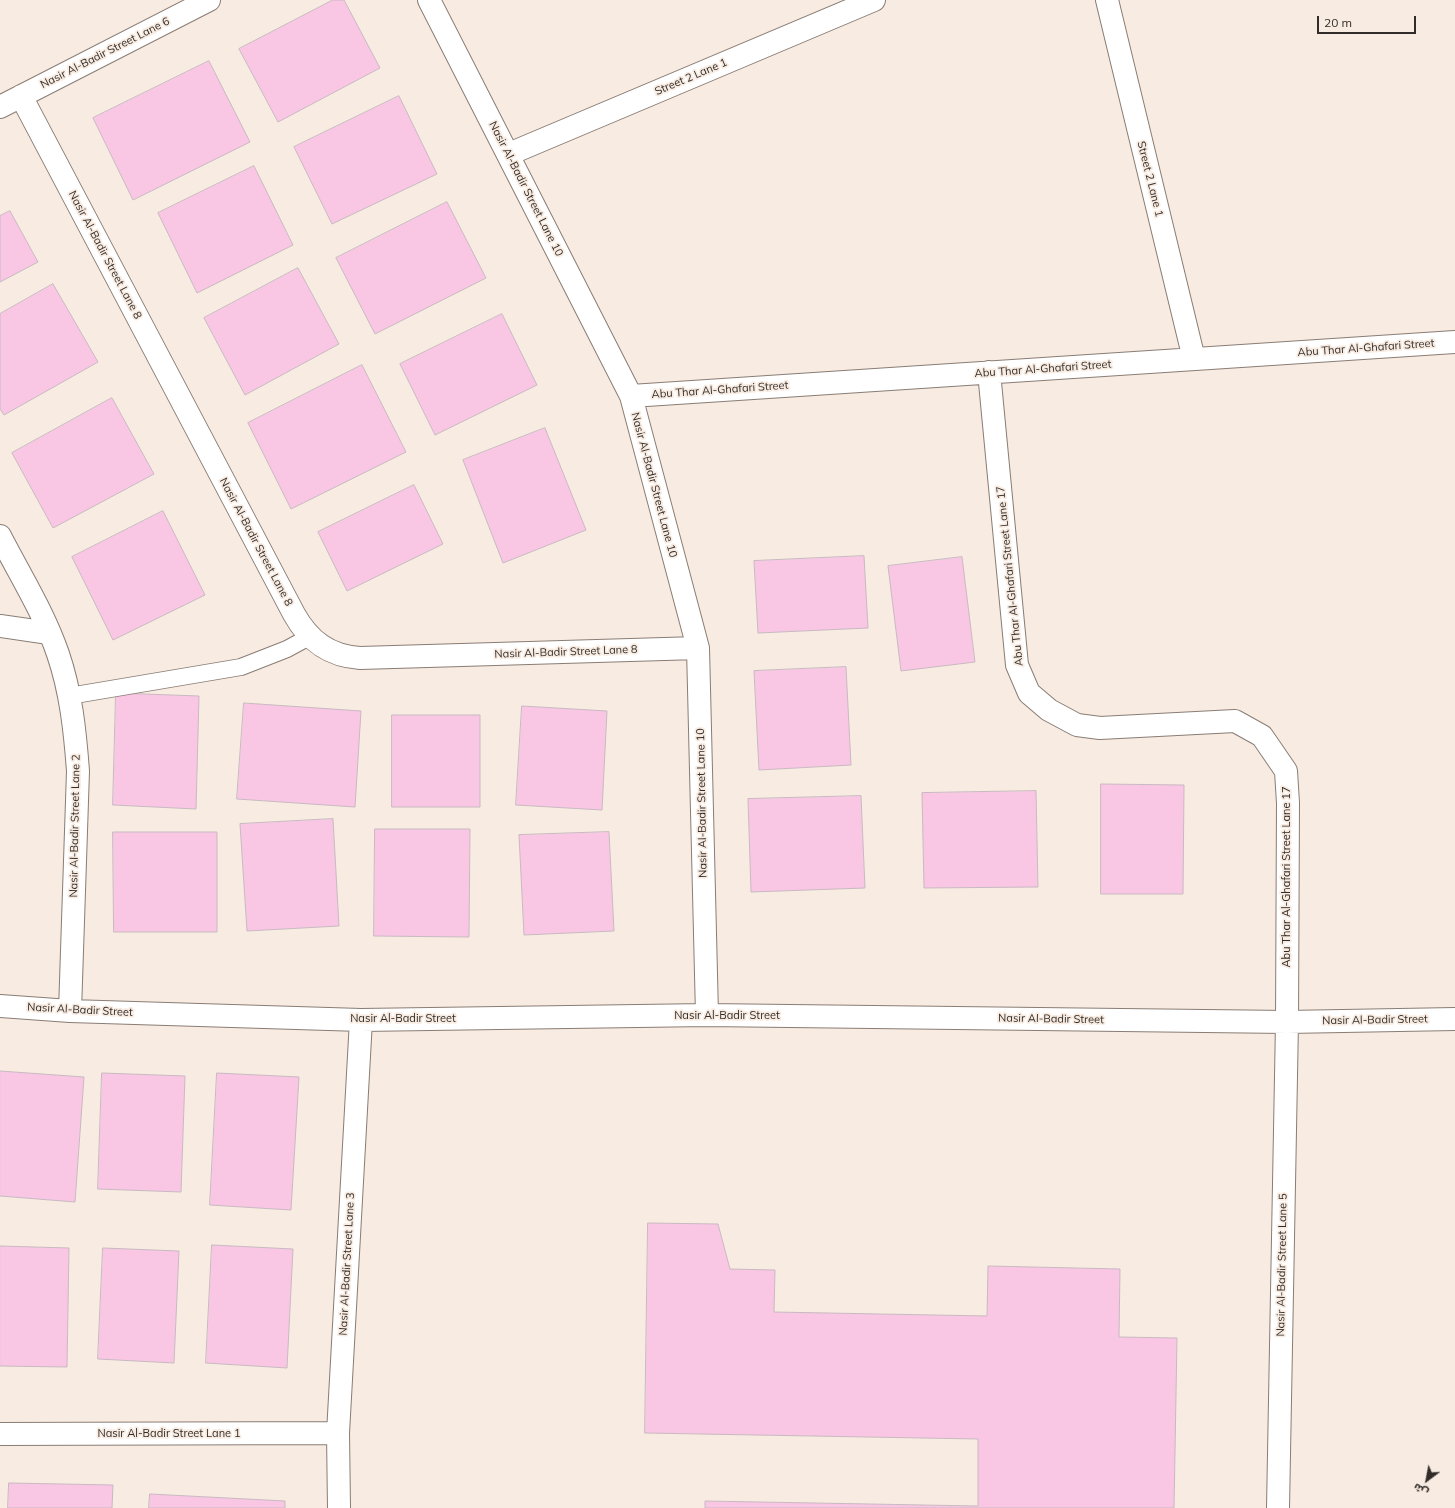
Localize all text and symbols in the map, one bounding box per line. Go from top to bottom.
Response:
scale bar [1319,8,1418,34]
street label: Nasir Al-Badir Street Lane 6 [38,15,172,91]
text: 20 m [1324,15,1352,30]
street label: Street 2 Lane 1 [653,56,729,98]
street label: Nasir Al-Badir Street Lane 10 [486,119,566,259]
street label: Street 2 Lane 1 [1134,140,1166,218]
street label: Nasir Al-Badir Street Lane 8 [66,189,144,321]
street label: Abu Thar Al-Ghafari Street [1297,337,1435,359]
street label: Abu Thar Al-Ghafari Street [974,358,1112,380]
street label: Abu Thar Al-Ghafari Street [651,379,789,401]
street label: Nasir Al-Badir Street Lane 10 [628,411,680,559]
street label: Nasir Al-Badir Street Lane 8 [217,476,295,608]
street label: Abu Thar Al-Ghafari Street Lane 17 [994,485,1026,667]
street label: Nasir Al-Badir Street Lane 8 [494,643,638,661]
street label: Nasir Al-Badir Street Lane 10 [694,728,710,878]
street label: Nasir Al-Badir Street Lane 2 [67,754,83,898]
street label: Abu Thar Al-Ghafari Street Lane 17 [1280,786,1294,968]
street label: Nasir Al-Badir Street [27,1001,133,1019]
street label: Nasir Al-Badir Street [674,1009,780,1023]
street label: Nasir Al-Badir Street [998,1011,1104,1027]
street label: Nasir Al-Badir Street [350,1012,456,1026]
street label: Nasir Al-Badir Street [1322,1012,1428,1028]
street label: Nasir Al-Badir Street Lane 3 [337,1192,357,1336]
street label: Nasir Al-Badir Street Lane 5 [1274,1193,1290,1337]
street label: Nasir Al-Badir Street Lane 1 [97,1427,241,1441]
north arrow [1407,1460,1447,1500]
text: ش [1411,1480,1431,1500]

